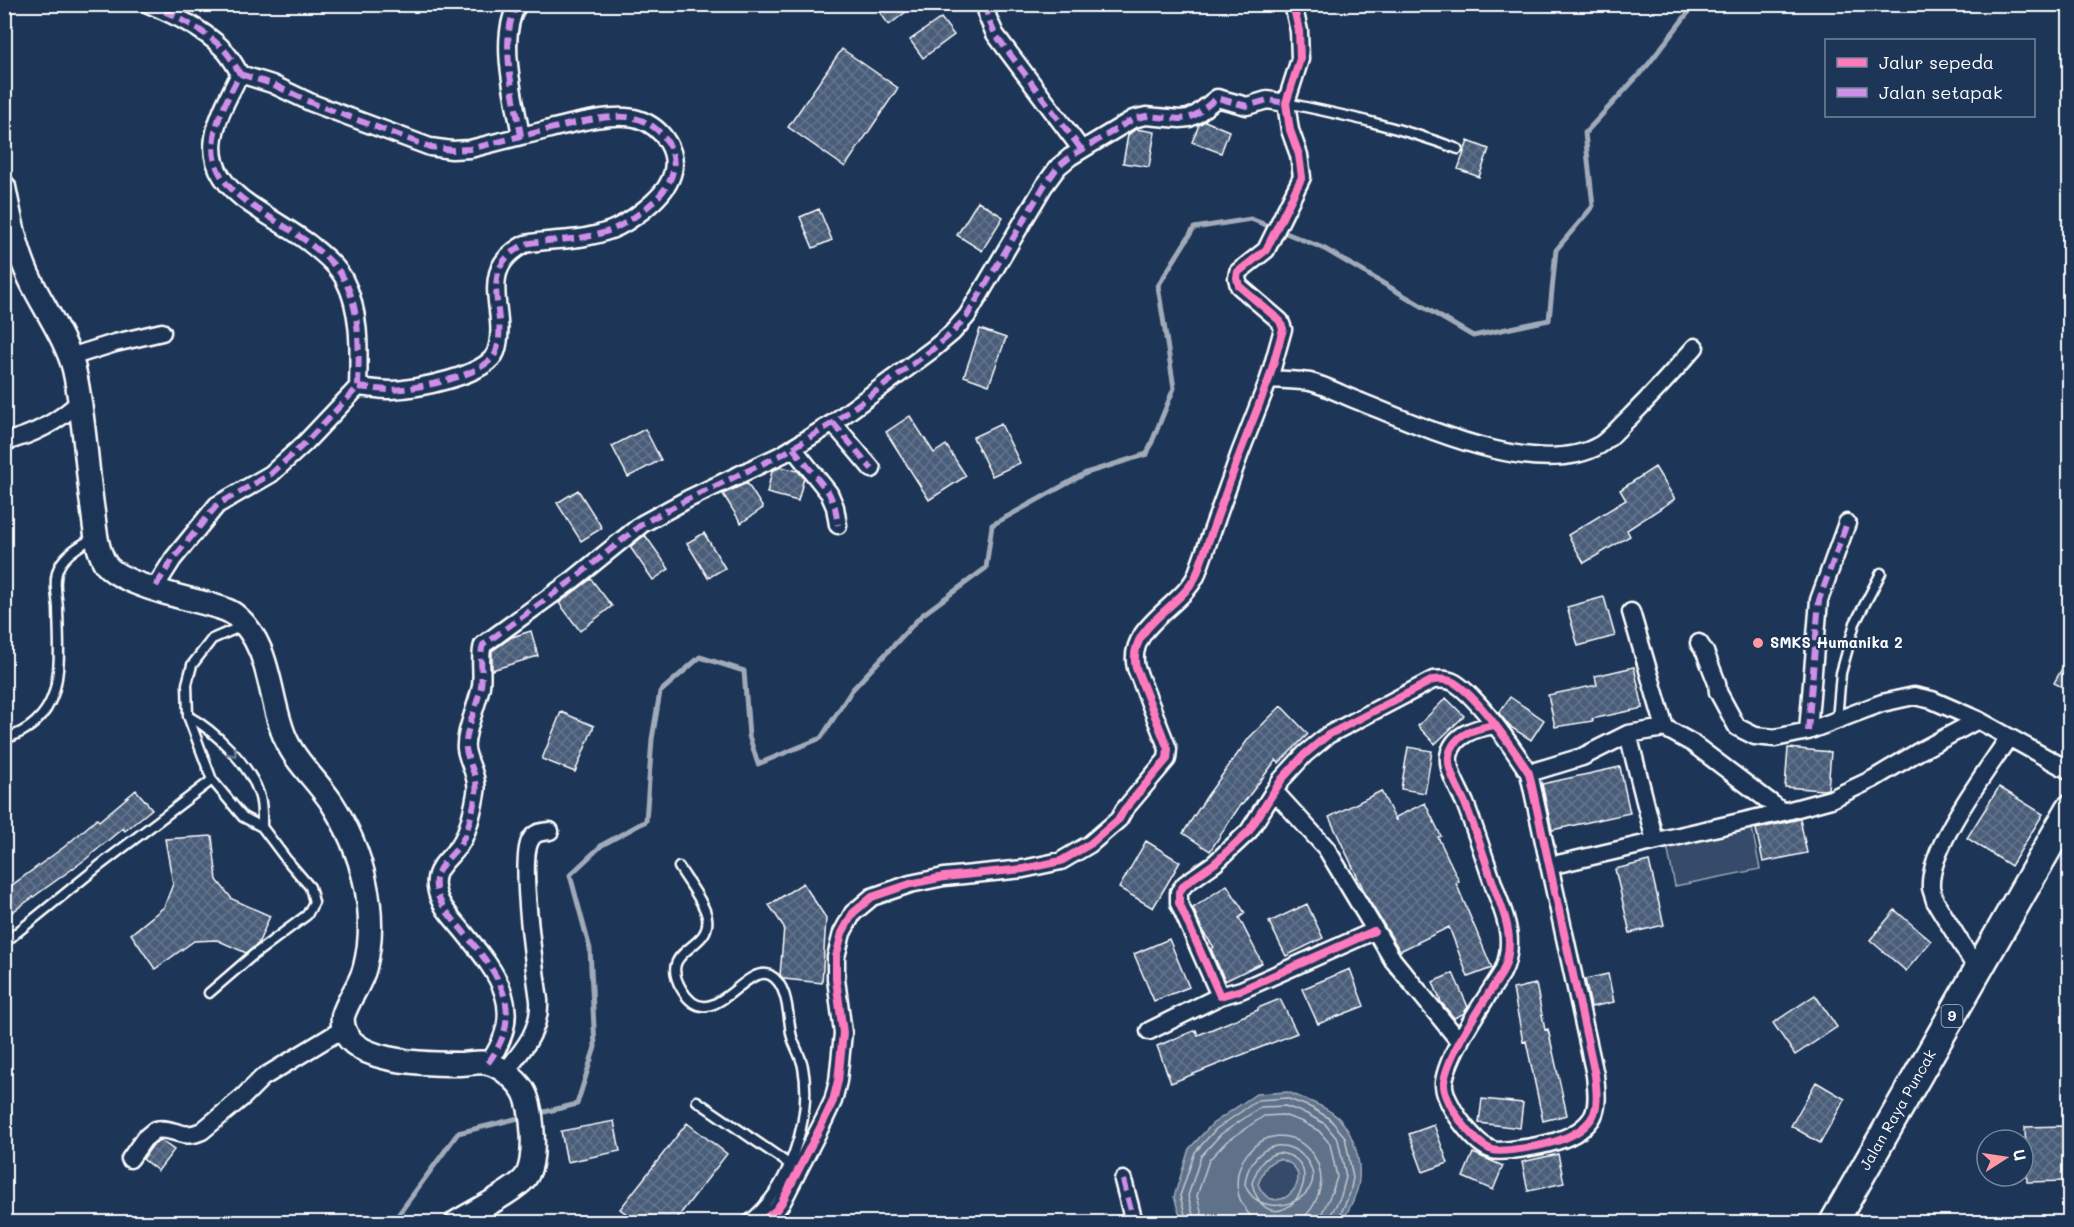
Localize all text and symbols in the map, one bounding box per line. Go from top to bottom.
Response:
legend [1825,39,2035,117]
text: Jalur sepeda [1879,50,1994,74]
text: Jalan setapak [1879,80,2002,104]
place label: SMKS Humanika 2 [1770,632,1903,652]
marker: SMKS Humanika 2 [1751,636,1765,650]
one-way arrow [225,747,236,758]
road number: 9 [1942,1005,1962,1027]
street label: Jalan Raya Puncak [1854,1045,1940,1174]
north arrow [1975,1128,2035,1188]
text: U [2009,1147,2032,1162]

